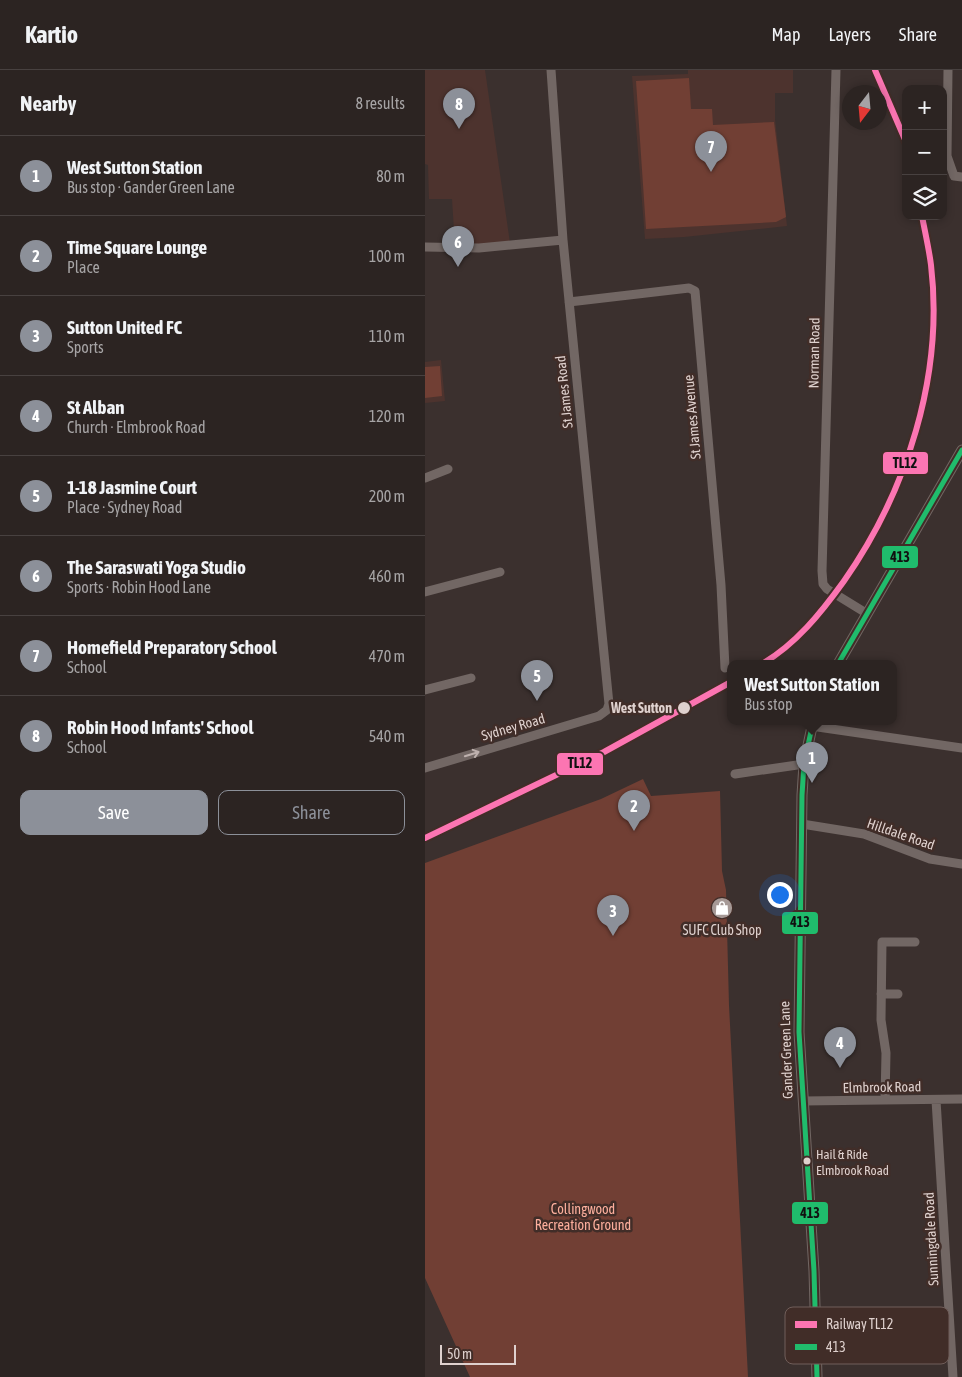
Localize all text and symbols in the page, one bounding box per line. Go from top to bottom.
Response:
text: Kartio [25,21,78,48]
text: Map [771,24,800,45]
text: Layers [828,24,871,45]
text: Share [899,24,937,45]
north arrow [842,85,887,130]
map controls [902,85,947,220]
button: + [902,85,947,130]
pin: 8 [443,88,475,129]
text: Nearby [20,91,76,115]
text: 8 results [355,94,405,112]
button: − [902,130,947,175]
pin: 7 [695,131,727,172]
text: West Sutton Station [67,156,203,178]
text: 1 [32,167,40,185]
text: 80 m [376,167,405,185]
button: layers [902,175,947,220]
text: Bus stop · Gander Green Lane [67,178,235,196]
pin: 6 [442,226,474,267]
text: Time Square Lounge [67,236,207,258]
text: 2 [32,247,40,265]
text: 100 m [369,247,405,265]
text: Place [67,258,100,276]
text: Sutton United FC [67,316,182,338]
street label: Norman Road [805,317,823,389]
text: 3 [32,327,40,345]
text: 110 m [369,327,405,345]
text: Sports [67,338,104,356]
street label: St James Road [552,355,576,429]
street label: St James Avenue [680,374,704,460]
text: St Alban [67,396,124,418]
text: 4 [32,407,40,425]
text: 120 m [369,407,405,425]
text: Church · Elmbrook Road [67,418,206,436]
line badge: TL12 [882,451,929,475]
text: TL12 [893,455,918,471]
text: 1-18 Jasmine Court [67,476,197,498]
text: 5 [32,487,40,505]
text: 200 m [369,487,405,505]
text: Place · Sydney Road [67,498,182,516]
line badge: 413 [881,545,919,569]
text: 413 [889,549,910,565]
text: The Saraswati Yoga Studio [67,556,246,578]
text: 6 [32,567,40,585]
text: 460 m [369,567,405,585]
text: Sports · Robin Hood Lane [67,578,211,596]
text: Homefield Preparatory School [67,636,277,658]
text: 7 [32,647,40,665]
text: 470 m [369,647,405,665]
text: School [67,658,107,676]
pin: 5 [521,660,553,701]
popup [727,660,897,725]
text: West Sutton Station [744,673,880,695]
text: Bus stop [744,695,793,713]
place label: West Sutton [610,700,672,716]
marker: West Sutton [676,700,692,716]
street label: Sydney Road [479,710,547,744]
text: Robin Hood Infants' School [67,716,254,738]
text: 8 [32,727,40,745]
text: 540 m [369,727,405,745]
text: School [67,738,107,756]
pin: 1 [796,742,828,783]
one-way arrow [463,748,479,758]
line badge: TL12 [556,752,604,776]
text: TL12 [568,755,593,771]
button: Save [20,790,208,835]
button: Share [218,790,405,835]
pin: 2 [618,790,650,831]
street label: Hilldale Road [865,815,937,853]
your location [767,882,793,908]
pin: 3 [597,895,629,936]
shop icon: SUFC Club Shop [710,896,734,920]
line badge: 413 [781,911,819,935]
text: 413 [789,914,810,930]
place label: SUFC Club Shop [682,922,762,938]
street label: Gander Green Lane [776,1001,796,1099]
pin: 4 [824,1027,856,1068]
street label: Elmbrook Road [843,1078,921,1096]
place label: Hail & Ride Elmbrook Road [816,1147,889,1178]
marker: Hail & Ride Elmbrook Road [802,1156,812,1166]
street label: Sunningdale Road [921,1192,941,1286]
park label: Collingwood Recreation Ground [535,1201,631,1233]
line badge: 413 [791,1201,829,1225]
text: 413 [799,1205,820,1221]
legend [785,1307,949,1364]
text: Railway TL12 [826,1316,893,1332]
text: 413 [826,1339,846,1355]
scale bar [440,1342,516,1365]
text: 50 m [447,1346,472,1362]

